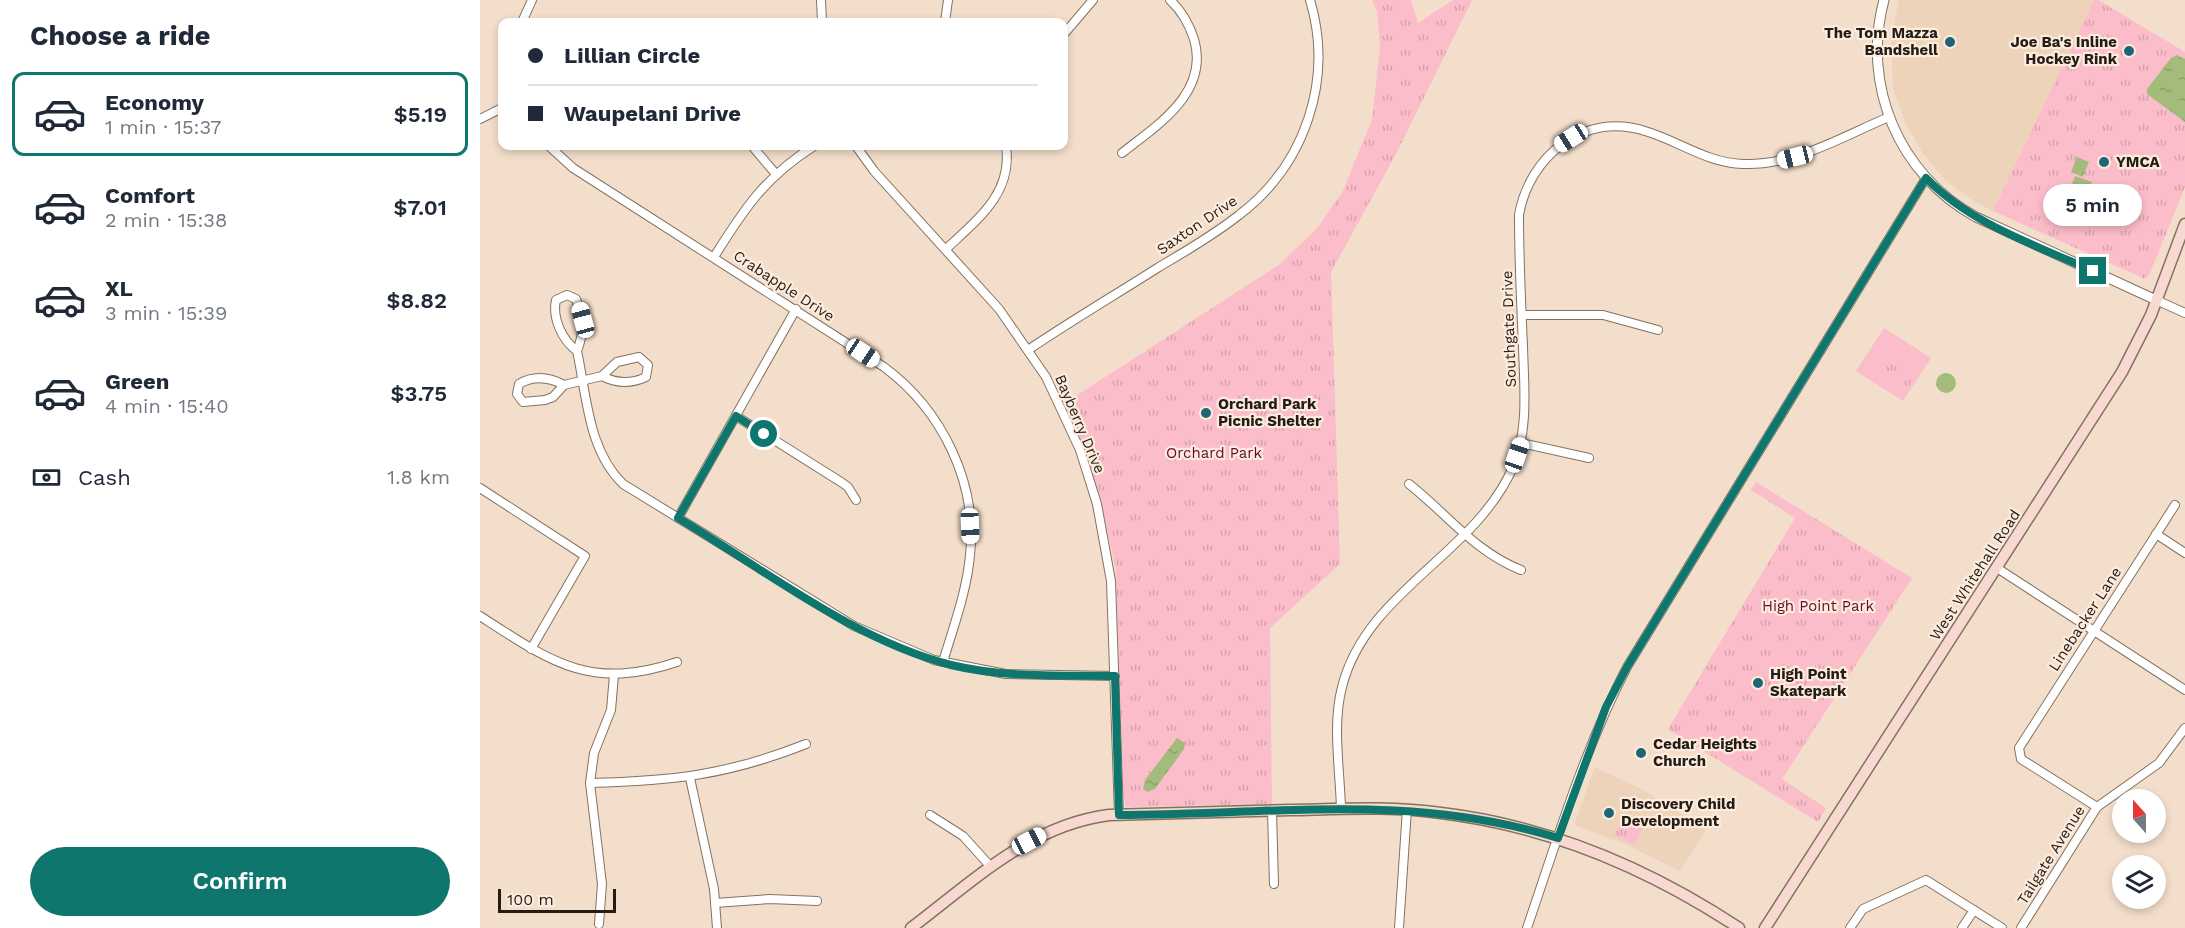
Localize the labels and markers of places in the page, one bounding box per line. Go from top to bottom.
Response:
place label: The Tom Mazza Bandshell [1824,24,1938,59]
place label: Joe Ba's Inline Hockey Rink [2010,33,2118,68]
marker: The Tom Mazza Bandshell [1943,35,1957,49]
marker: Joe Ba's Inline Hockey Rink [2122,44,2136,58]
place label: YMCA [2116,153,2161,171]
marker: YMCA [2097,155,2111,169]
place label: Orchard Park Picnic Shelter [1218,395,1322,430]
marker: Orchard Park Picnic Shelter [1199,406,1213,420]
place label: High Point Skatepark [1770,665,1847,700]
marker: High Point Skatepark [1751,676,1765,690]
place label: Cedar Heights Church [1653,735,1757,770]
marker: Cedar Heights Church [1634,746,1648,760]
place label: Discovery Child Development [1621,795,1735,830]
marker: Discovery Child Development [1602,806,1616,820]

